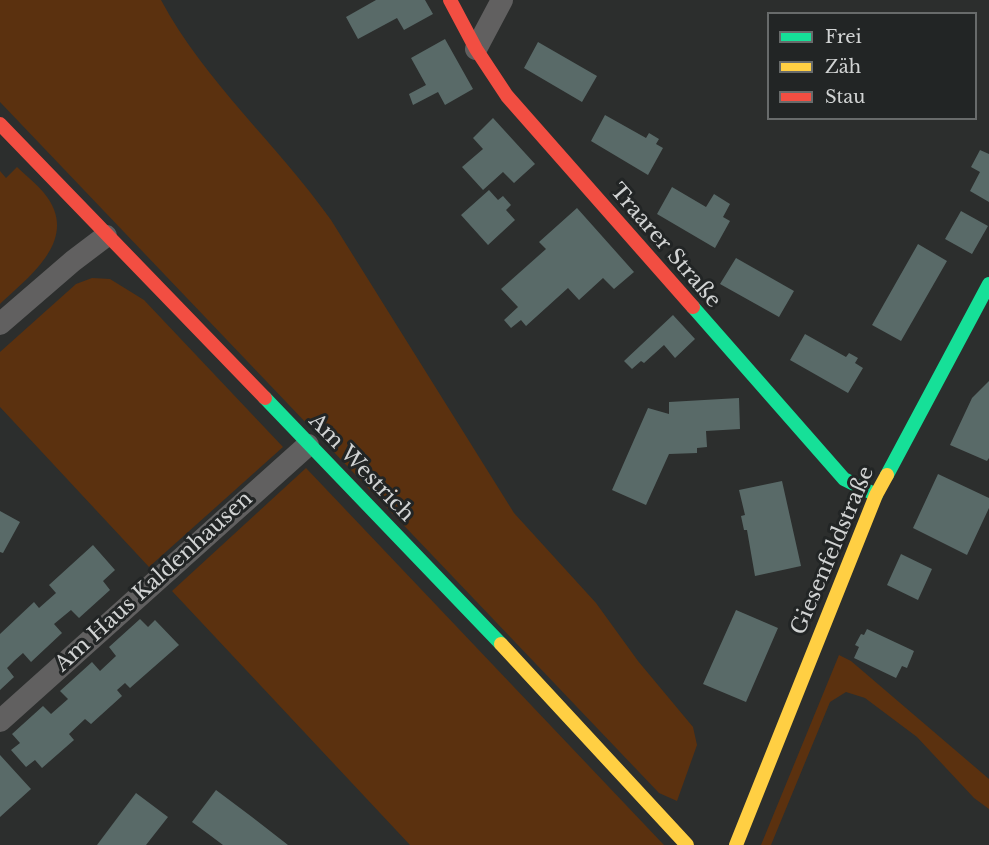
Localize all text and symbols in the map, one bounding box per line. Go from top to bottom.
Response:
legend [767,12,977,120]
text: Frei [825,26,862,48]
text: Zäh [825,56,861,78]
text: Stau [825,86,865,108]
street label: Traarer Straße [604,179,726,313]
street label: Am Westrich [303,409,419,527]
street label: Giesenfeldstraße [786,463,880,639]
street label: Am Haus Kaldenhausen [50,487,258,677]

